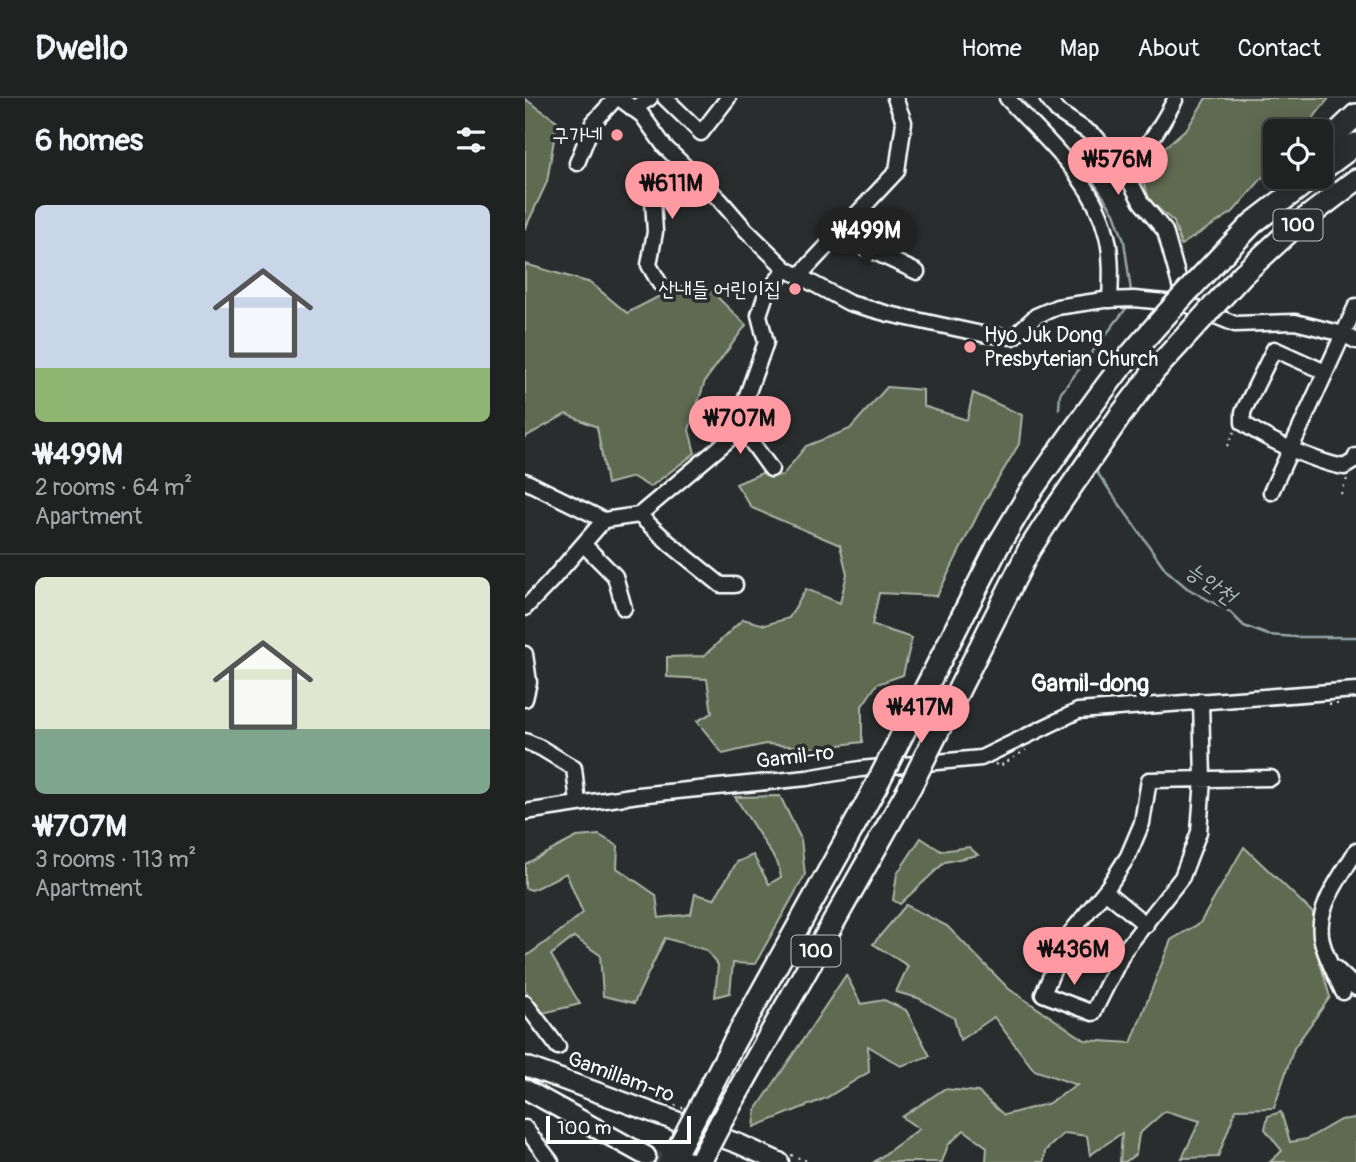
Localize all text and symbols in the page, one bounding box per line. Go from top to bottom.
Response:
text: Dwello [35,28,128,69]
text: Home [961,34,1022,63]
text: Map [1060,34,1100,63]
text: About [1138,34,1200,63]
text: Contact [1238,34,1321,63]
map controls [1263,119,1333,189]
button: locate [1263,119,1333,189]
icon: filters [452,121,490,159]
text: 6 homes [35,122,143,159]
place label: 구가네 [552,122,603,149]
marker: 구가네 [609,127,625,143]
pin: ₩576M [1069,138,1167,197]
text: ₩576M [1084,145,1152,174]
pin: ₩611M [623,162,721,221]
text: ₩611M [641,169,703,198]
pin: ₩499M [818,208,916,268]
road number: 100 [1273,209,1323,240]
text: ₩499M [833,216,901,245]
icon: home [200,250,326,376]
place label: 산내들 어린이집 [658,276,781,303]
marker: 산내들 어린이집 [787,281,803,297]
place label: Hyo Juk Dong Presbyterian Church [984,322,1158,373]
marker: Hyo Juk Dong Presbyterian Church [962,339,978,355]
pin: ₩707M [691,396,789,456]
text: ₩707M [705,404,775,433]
text: ₩499M [35,436,123,473]
text: 2 rooms · 64 m² [35,473,192,502]
text: Apartment [35,502,142,531]
water label: 능안천 [1180,555,1244,612]
icon: home [200,622,326,748]
district label: Gamil-dong [1031,669,1149,698]
pin: ₩417M [872,686,970,745]
text: ₩417M [889,693,953,722]
street label: Gamil-ro [754,739,836,775]
text: ₩707M [35,808,127,845]
text: 3 rooms · 113 m² [35,845,196,874]
text: Apartment [35,874,142,903]
pin: ₩436M [1025,928,1123,987]
text: ₩436M [1039,935,1109,964]
road number: 100 [791,936,841,966]
street label: Gamillam-ro [564,1045,678,1109]
scale bar [546,1113,691,1145]
text: 100 m [557,1116,611,1140]

